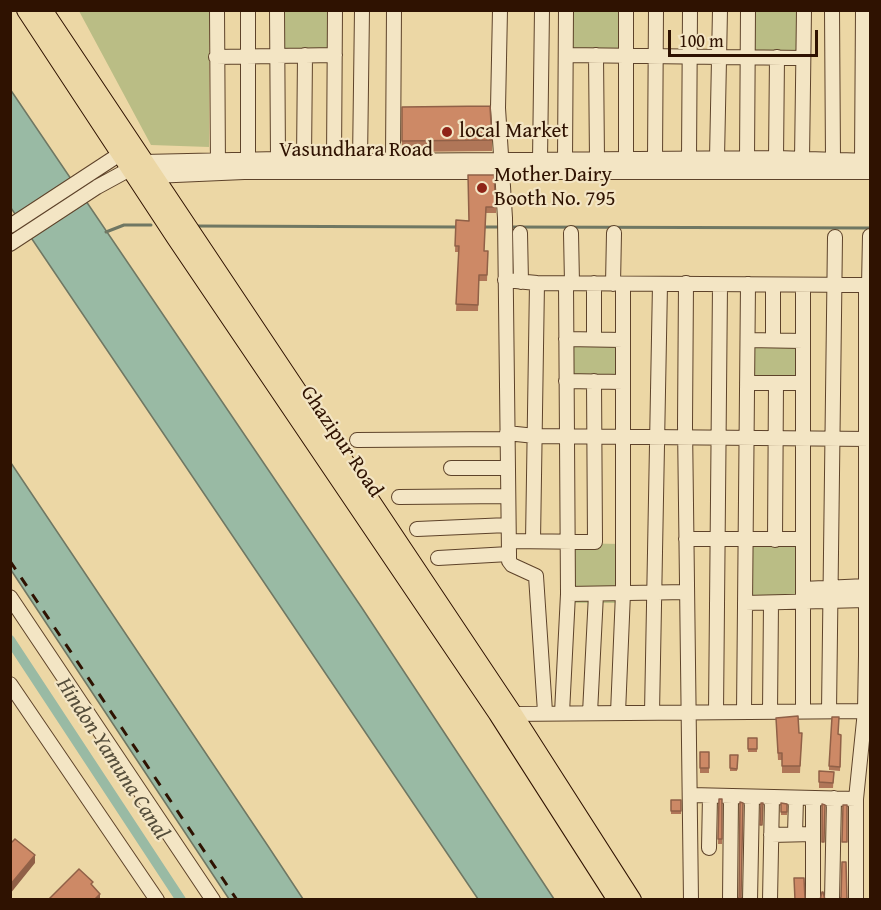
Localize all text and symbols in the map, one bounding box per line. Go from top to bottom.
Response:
scale bar [671,18,821,56]
text: 100 m [679,27,724,54]
place label: local Market [459,119,569,145]
marker: local Market [440,125,454,139]
street label: Vasundhara Road [279,138,433,164]
place label: Mother Dairy Booth No. 795 [494,163,616,213]
marker: Mother Dairy Booth No. 795 [475,181,489,195]
street label: Ghazipur Road [294,381,388,503]
water label: Hindon Yamuna Canal [50,673,174,845]

